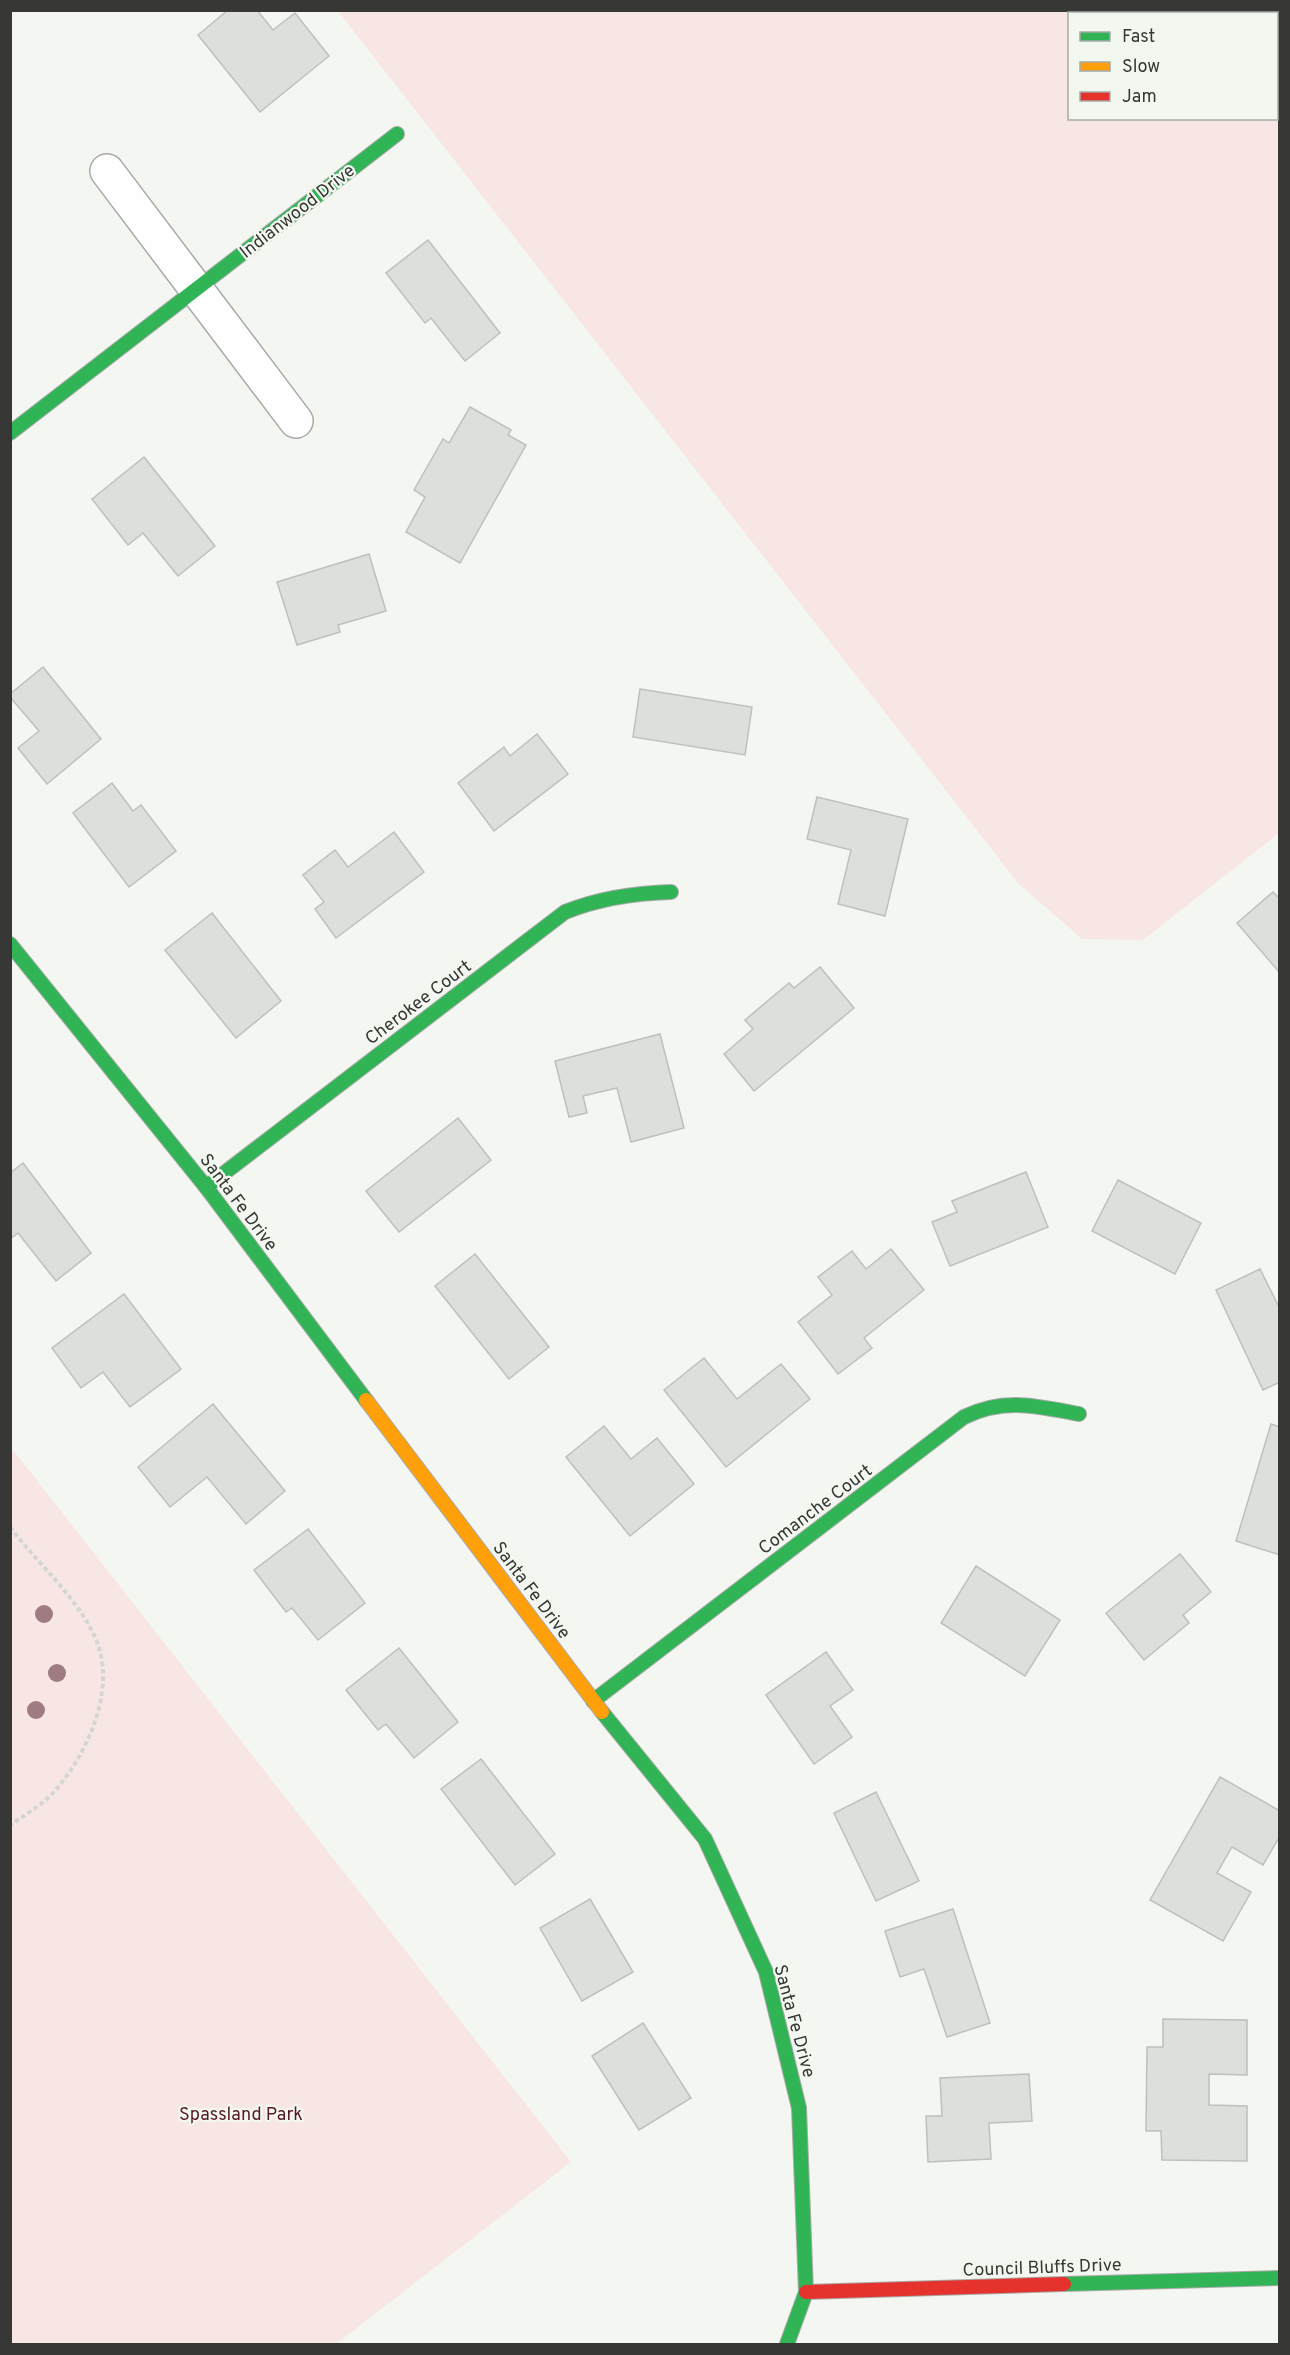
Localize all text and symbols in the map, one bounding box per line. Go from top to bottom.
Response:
legend [1068,12,1278,120]
text: Fast [1122,26,1155,49]
text: Slow [1122,56,1160,79]
text: Jam [1122,86,1157,109]
street label: Indianwood Drive [236,160,360,264]
street label: Cherokee Court [361,956,477,1051]
street label: Santa Fe Drive [194,1150,282,1256]
street label: Comanche Court [754,1460,877,1560]
street label: Santa Fe Drive [487,1538,575,1644]
street label: Santa Fe Drive [767,1962,820,2080]
park label: Spassland Park [179,2104,303,2127]
street label: Council Bluffs Drive [962,2254,1122,2283]

